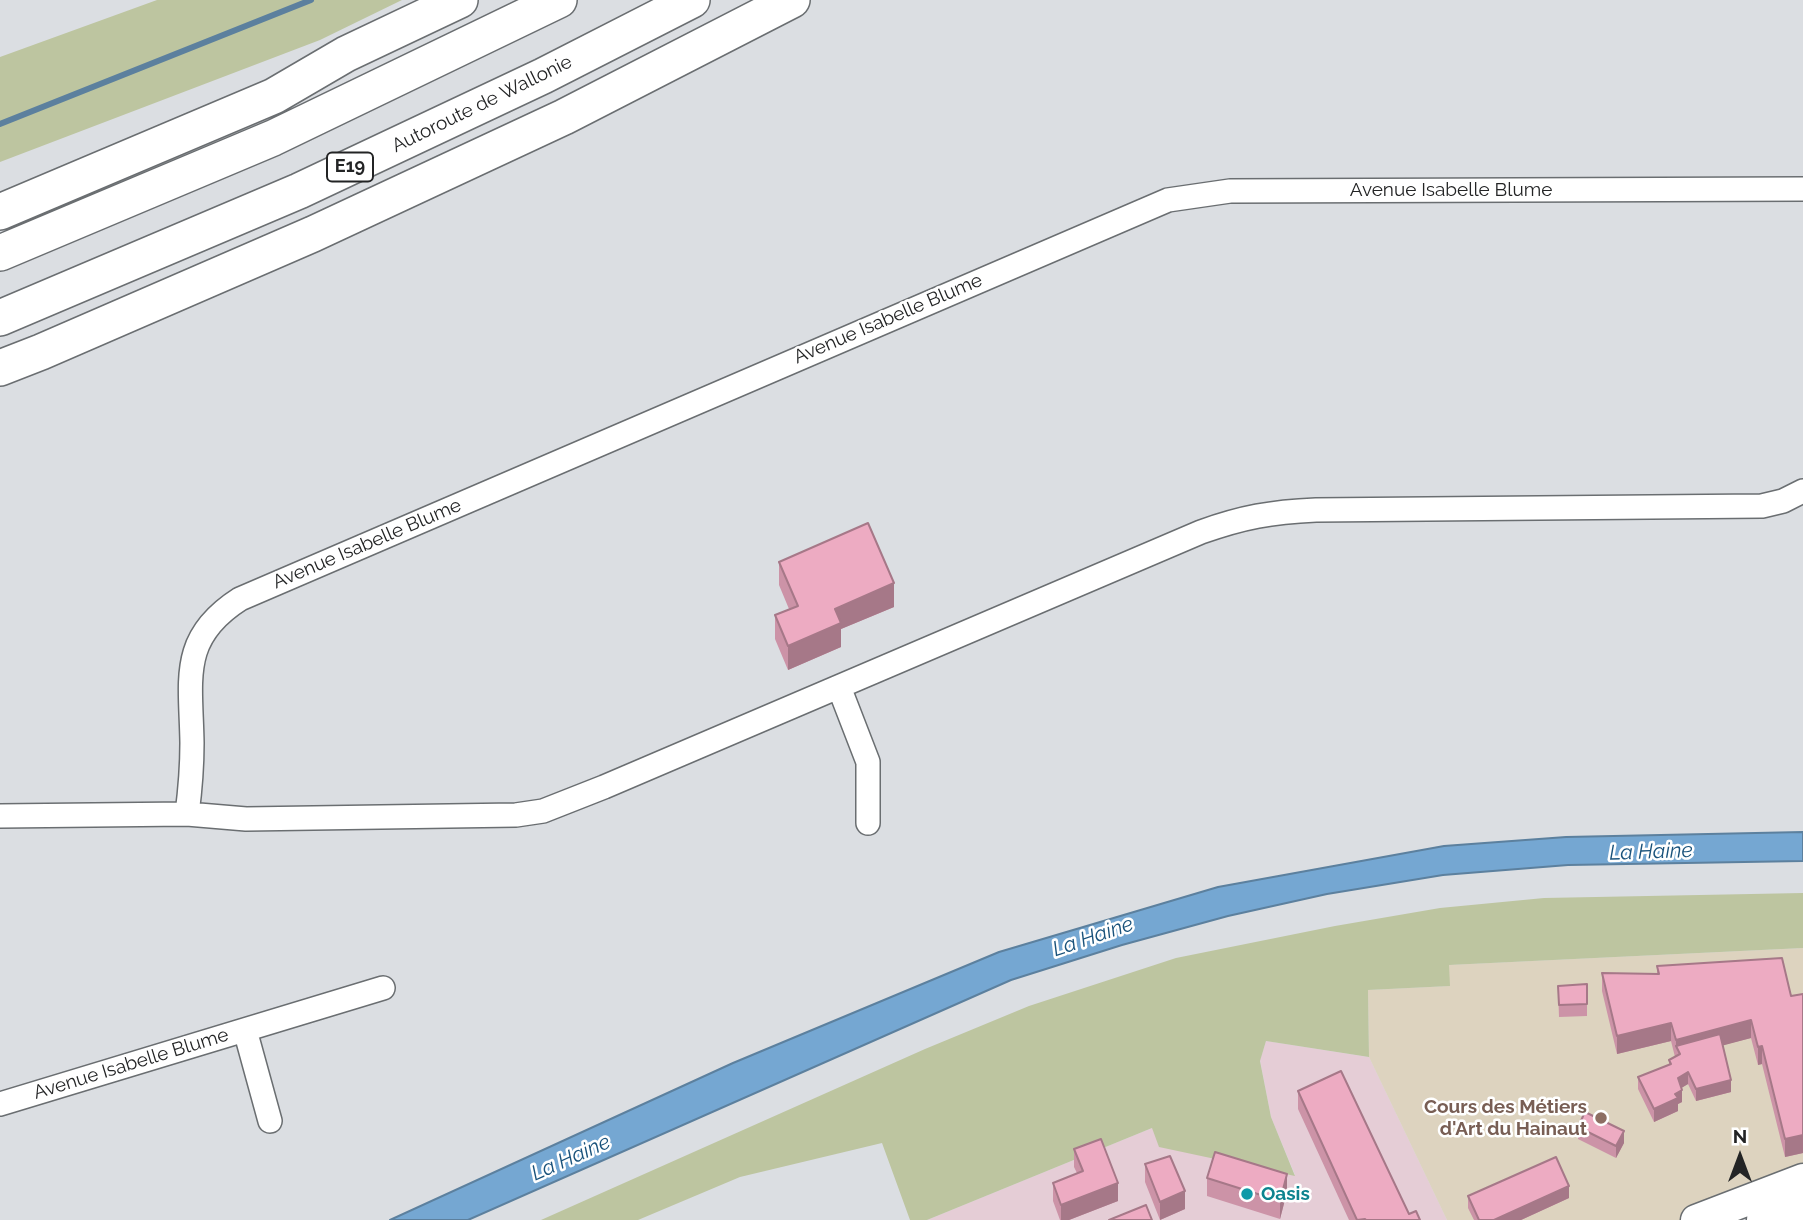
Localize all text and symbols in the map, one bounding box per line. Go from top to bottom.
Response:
street label: Autoroute de Wallonie [388,50,576,158]
road number: E19 [327,152,373,182]
street label: Avenue Isabelle Blume [1350,179,1552,201]
street label: Avenue Isabelle Blume [790,269,986,369]
street label: Avenue Isabelle Blume [269,494,465,594]
water label: La Haine [1609,838,1693,866]
water label: La Haine [1049,911,1137,963]
street label: Avenue Isabelle Blume [31,1023,231,1105]
place label: Cours des Métiers d'Art du Hainaut [1424,1096,1587,1140]
marker: Cours des Métiers d'Art du Hainaut [1593,1110,1609,1126]
north arrow [1705,1122,1775,1192]
text: N [1733,1125,1747,1147]
water label: La Haine [528,1129,614,1187]
place label: Oasis [1261,1183,1310,1205]
marker: Oasis [1239,1186,1255,1202]

